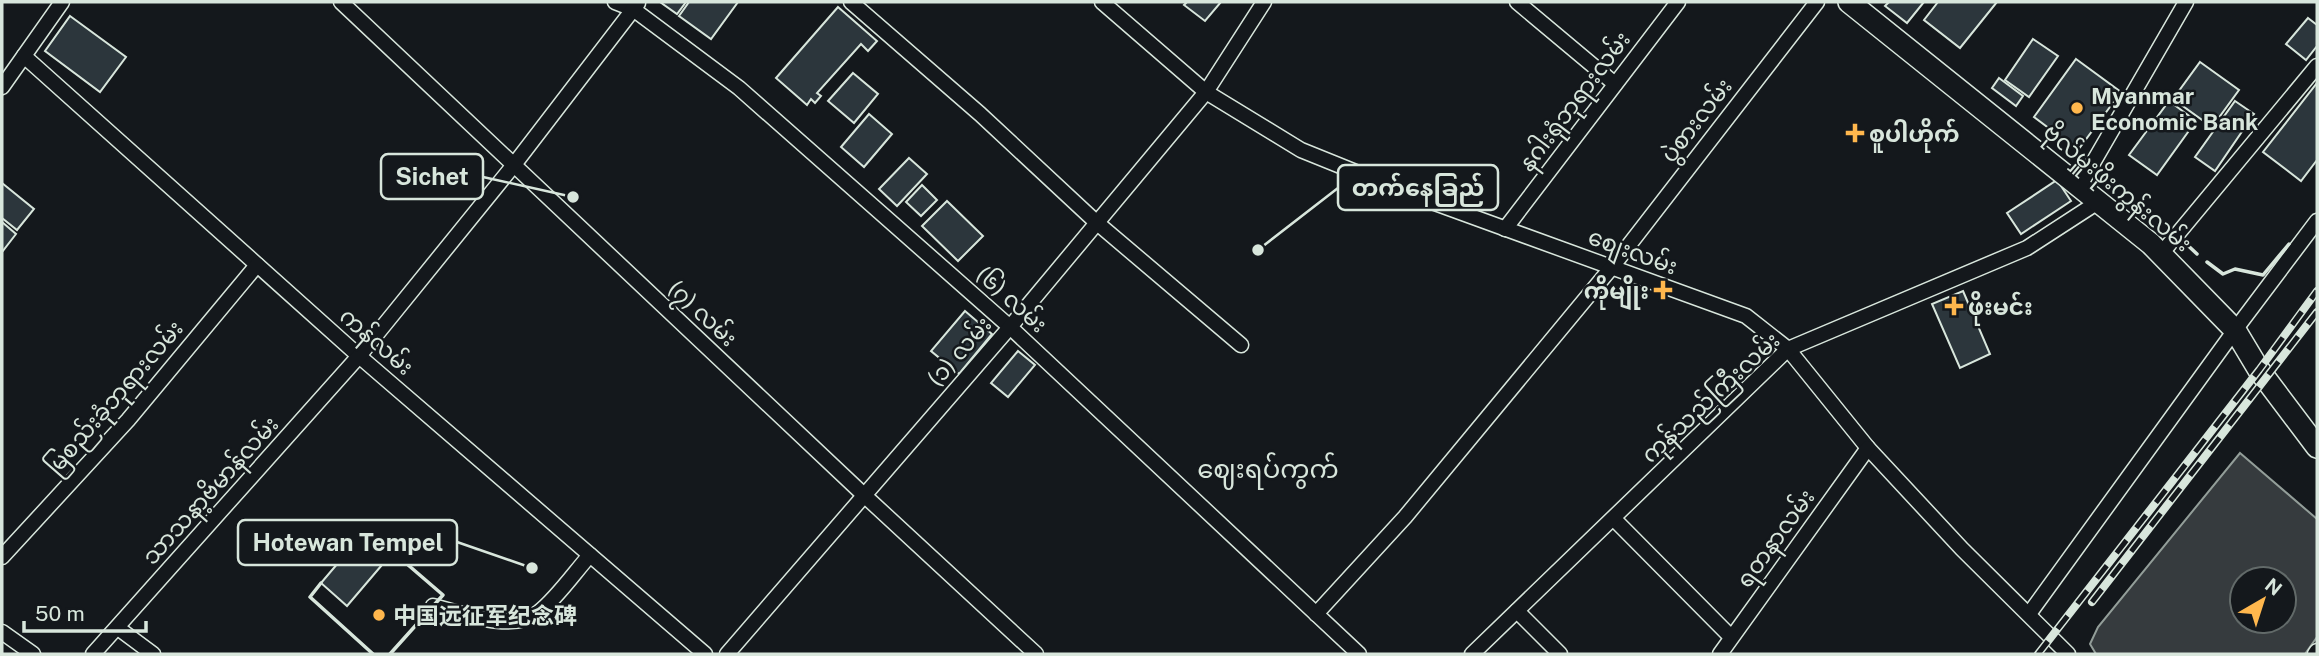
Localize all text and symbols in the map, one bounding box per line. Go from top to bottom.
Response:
street label: နဂါးရုံဘုရားလမ်း [1511,25,1640,180]
street label: ပွဲစားလမ်း [1653,71,1741,170]
place label: Myanmar Economic Bank [2091,82,2258,135]
marker: Myanmar Economic Bank [2069,100,2085,116]
street label: ဗိုလ်မှူးဖိုးကွန်းလမ်း [2035,116,2199,261]
place label: စူပါဟိုက် [1869,118,1959,153]
marker: စူပါဟိုက် [1847,125,1863,141]
callout: Sichet [381,154,483,199]
text: Sichet [395,162,469,190]
callout: တက်နေခြည် [1338,165,1498,210]
text: တက်နေခြည် [1352,172,1484,207]
street label: စျေးလမ်း [1583,221,1682,285]
street label: (၆) လမ်း [971,259,1054,338]
street label: (၇) လမ်း [659,273,744,356]
place label: ကိုမျိုး [1584,275,1649,311]
marker: ကိုမျိုး [1655,282,1671,298]
place label: ဖိုးမင်း [1968,291,2033,326]
marker: ဖိုးမင်း [1946,298,1962,314]
street label: ကန်လမ်း [331,300,421,385]
street label: (၁) လမ်း [920,309,997,391]
street label: မြစည်းခုံဘုရားလမ်း [38,313,193,483]
street label: ကုန်သည်ကြီးလမ်း [1634,325,1789,472]
street label: သာသနာ့ဗိမာန်လမ်း [135,409,288,574]
district label: ဈေးရပ်ကွက် [1197,452,1339,490]
street label: ရတနာလမ်း [1729,482,1824,596]
callout: Hotewan Tempel [238,520,457,565]
text: Hotewan Tempel [253,528,443,556]
north arrow [2228,565,2298,635]
text: N [2261,574,2286,600]
scale bar [24,590,147,634]
text: 50 m [35,601,85,626]
place label: 中国远征军纪念碑 [393,602,577,629]
marker: 中国远征军纪念碑 [371,607,387,623]

